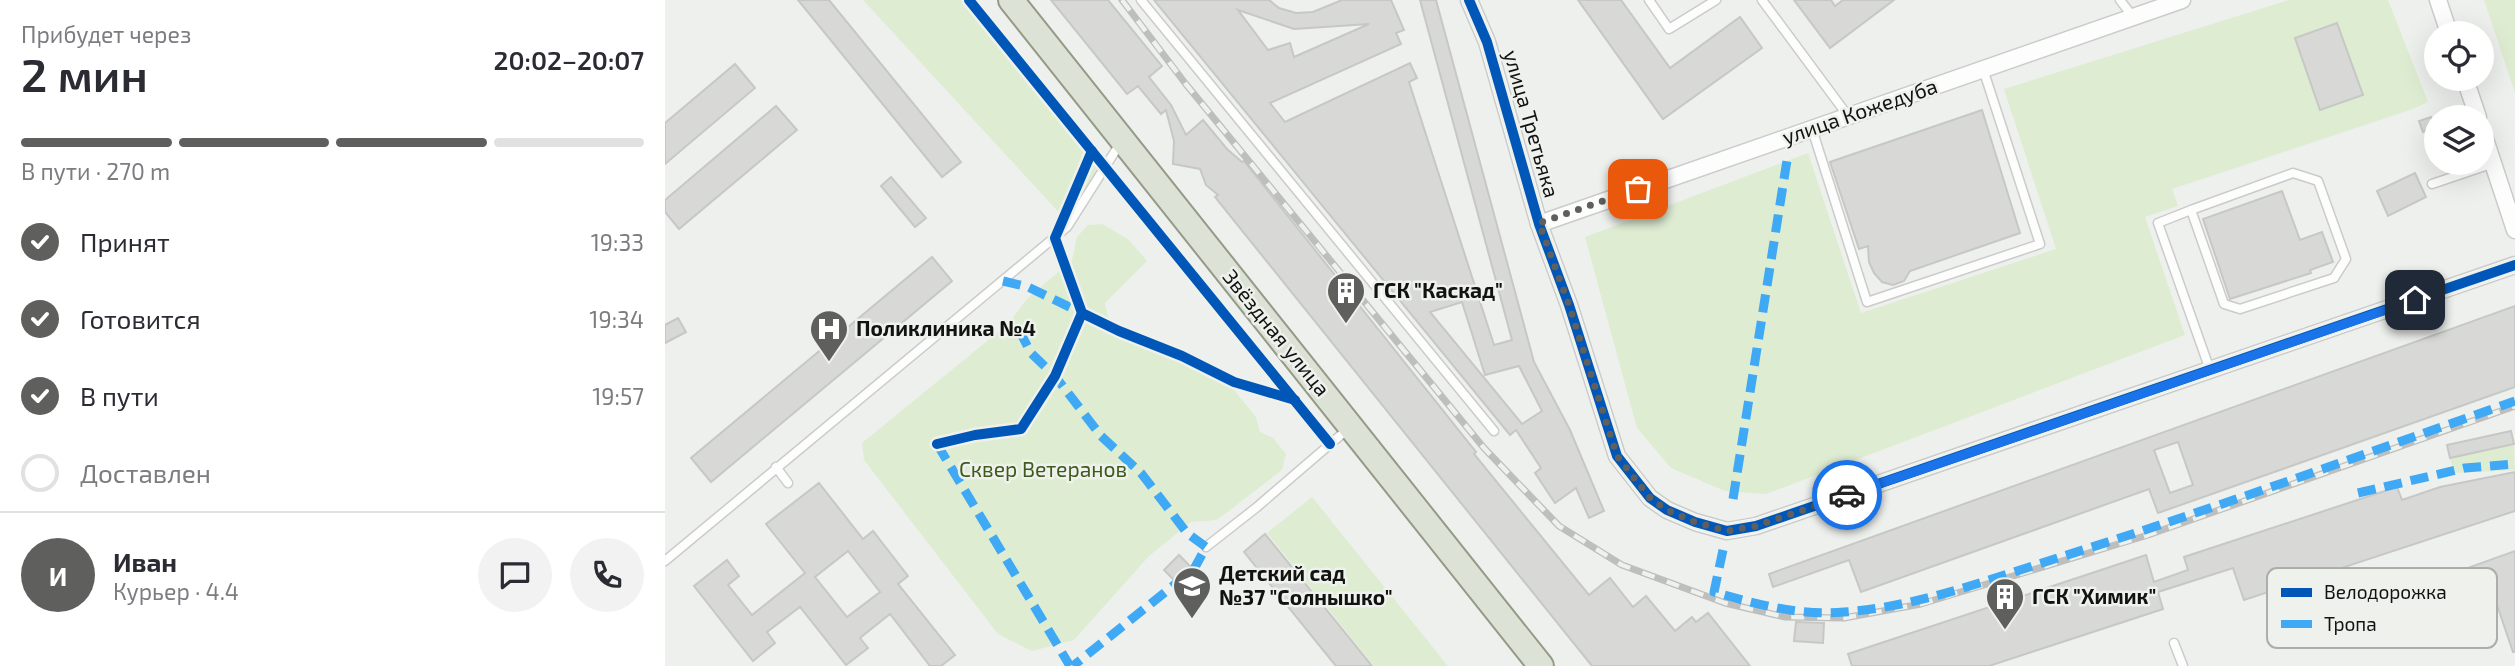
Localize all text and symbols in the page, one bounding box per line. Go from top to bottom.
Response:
text: Прибудет через [21,20,191,48]
map controls [2424,21,2494,175]
button: locate [2424,21,2494,91]
text: 20:02–20:07 [494,44,644,75]
text: 2 мин [21,46,148,101]
street label: улица Третьяка [1498,47,1565,200]
street label: улица Кожедуба [1779,72,1941,150]
button: layers [2424,105,2494,175]
text: В пути · 270 m [21,157,170,185]
pin [1608,159,1668,219]
icon: bag [1619,170,1657,208]
icon: check [21,223,59,261]
text: Принят [80,226,170,257]
text: 19:33 [591,228,644,256]
street label: Звёздная улица [1218,264,1336,401]
building icon: ГСК "Каскад" [1325,270,1367,325]
pin [2385,270,2445,330]
place label: ГСК "Каскад" [1373,277,1503,302]
icon: home [2396,281,2434,319]
icon: check [21,300,59,338]
text: Готовится [80,303,201,334]
text: 19:34 [589,305,644,333]
hospital icon: Поликлиника №4 [808,308,850,363]
place label: Поликлиника №4 [856,315,1036,340]
icon: check [21,377,59,415]
text: В пути [80,380,159,411]
text: 19:57 [592,382,644,410]
park label: Сквер Ветеранов [959,456,1127,481]
text: Доставлен [80,457,211,488]
courier [1812,460,1882,530]
icon: car [1828,476,1866,514]
button: chat [478,538,552,612]
button: phone [570,538,644,612]
text: Иван [113,546,177,577]
text: И [49,560,67,591]
place label: Детский сад №37 "Солнышко" [1219,560,1393,609]
school or university icon: Детский сад №37 "Солнышко" [1171,565,1213,620]
legend [2267,568,2497,648]
building icon: ГСК "Химик" [1984,576,2026,631]
text: Курьер · 4.4 [113,577,239,605]
text: Велодорожка [2324,580,2447,603]
place label: ГСК "Химик" [2032,583,2156,608]
text: Тропа [2324,612,2377,635]

